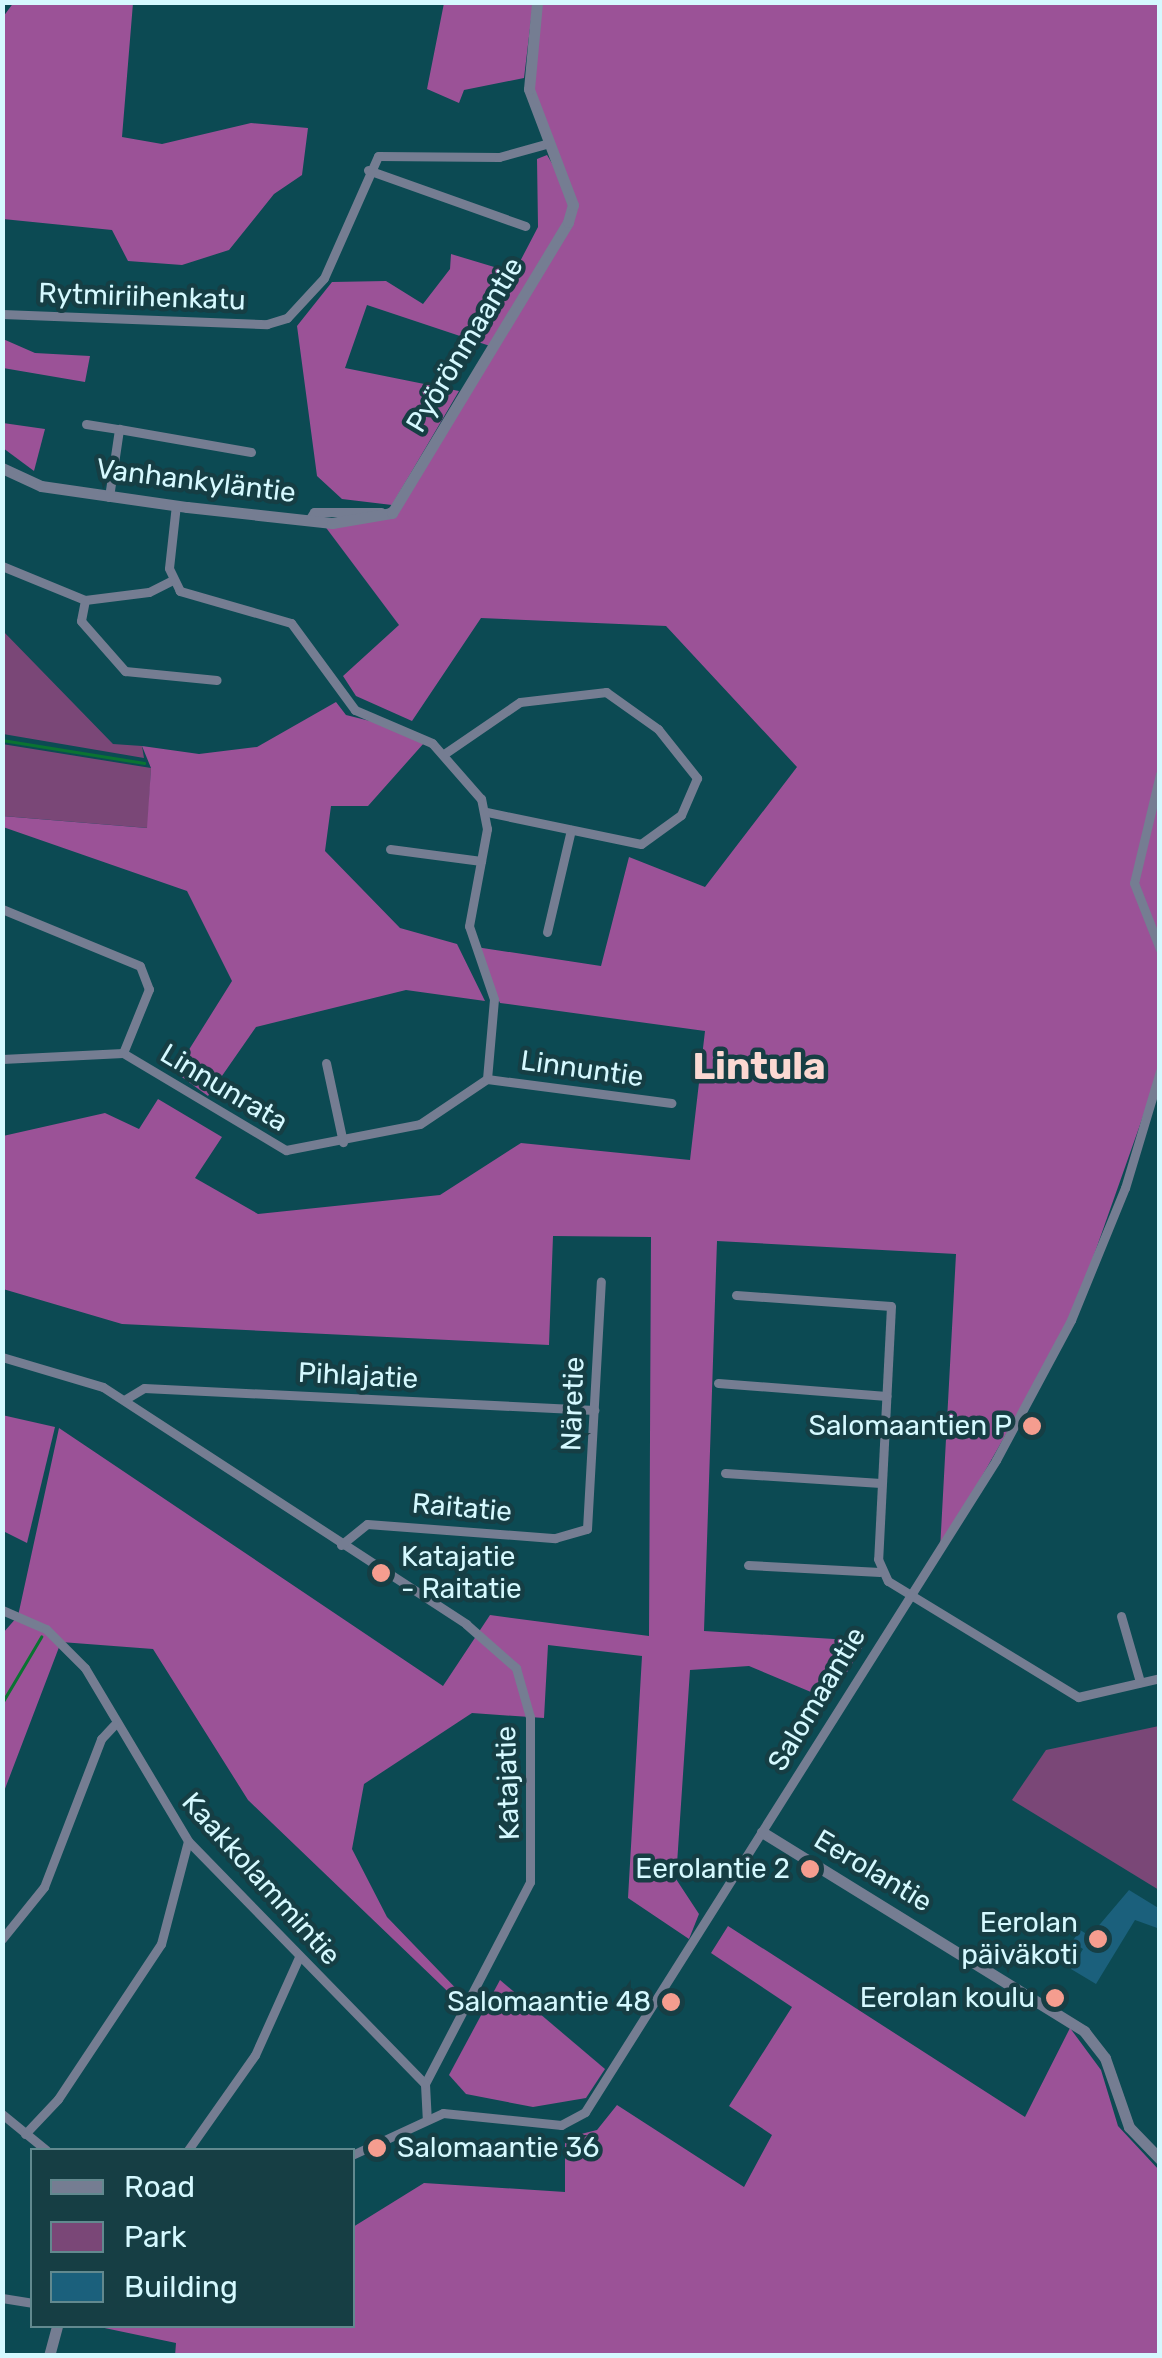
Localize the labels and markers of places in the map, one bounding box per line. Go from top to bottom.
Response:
place label: Salomaantien P [808,1409,1012,1443]
marker: Salomaantien P [1021,1415,1043,1437]
place label: Katajatie - Raitatie [401,1540,522,1606]
marker: Katajatie - Raitatie [370,1562,392,1584]
place label: Eerolantie 2 [635,1852,790,1886]
marker: Eerolantie 2 [799,1858,821,1880]
place label: Eerolan päiväkoti [961,1906,1078,1972]
marker: Eerolan päiväkoti [1087,1928,1109,1950]
place label: Eerolan koulu [860,1981,1035,2015]
place label: Salomaantie 48 [447,1985,651,2019]
marker: Eerolan koulu [1044,1987,1066,2009]
marker: Salomaantie 48 [660,1991,682,2013]
place label: Salomaantie 36 [397,2131,599,2165]
marker: Salomaantie 36 [366,2137,388,2159]

